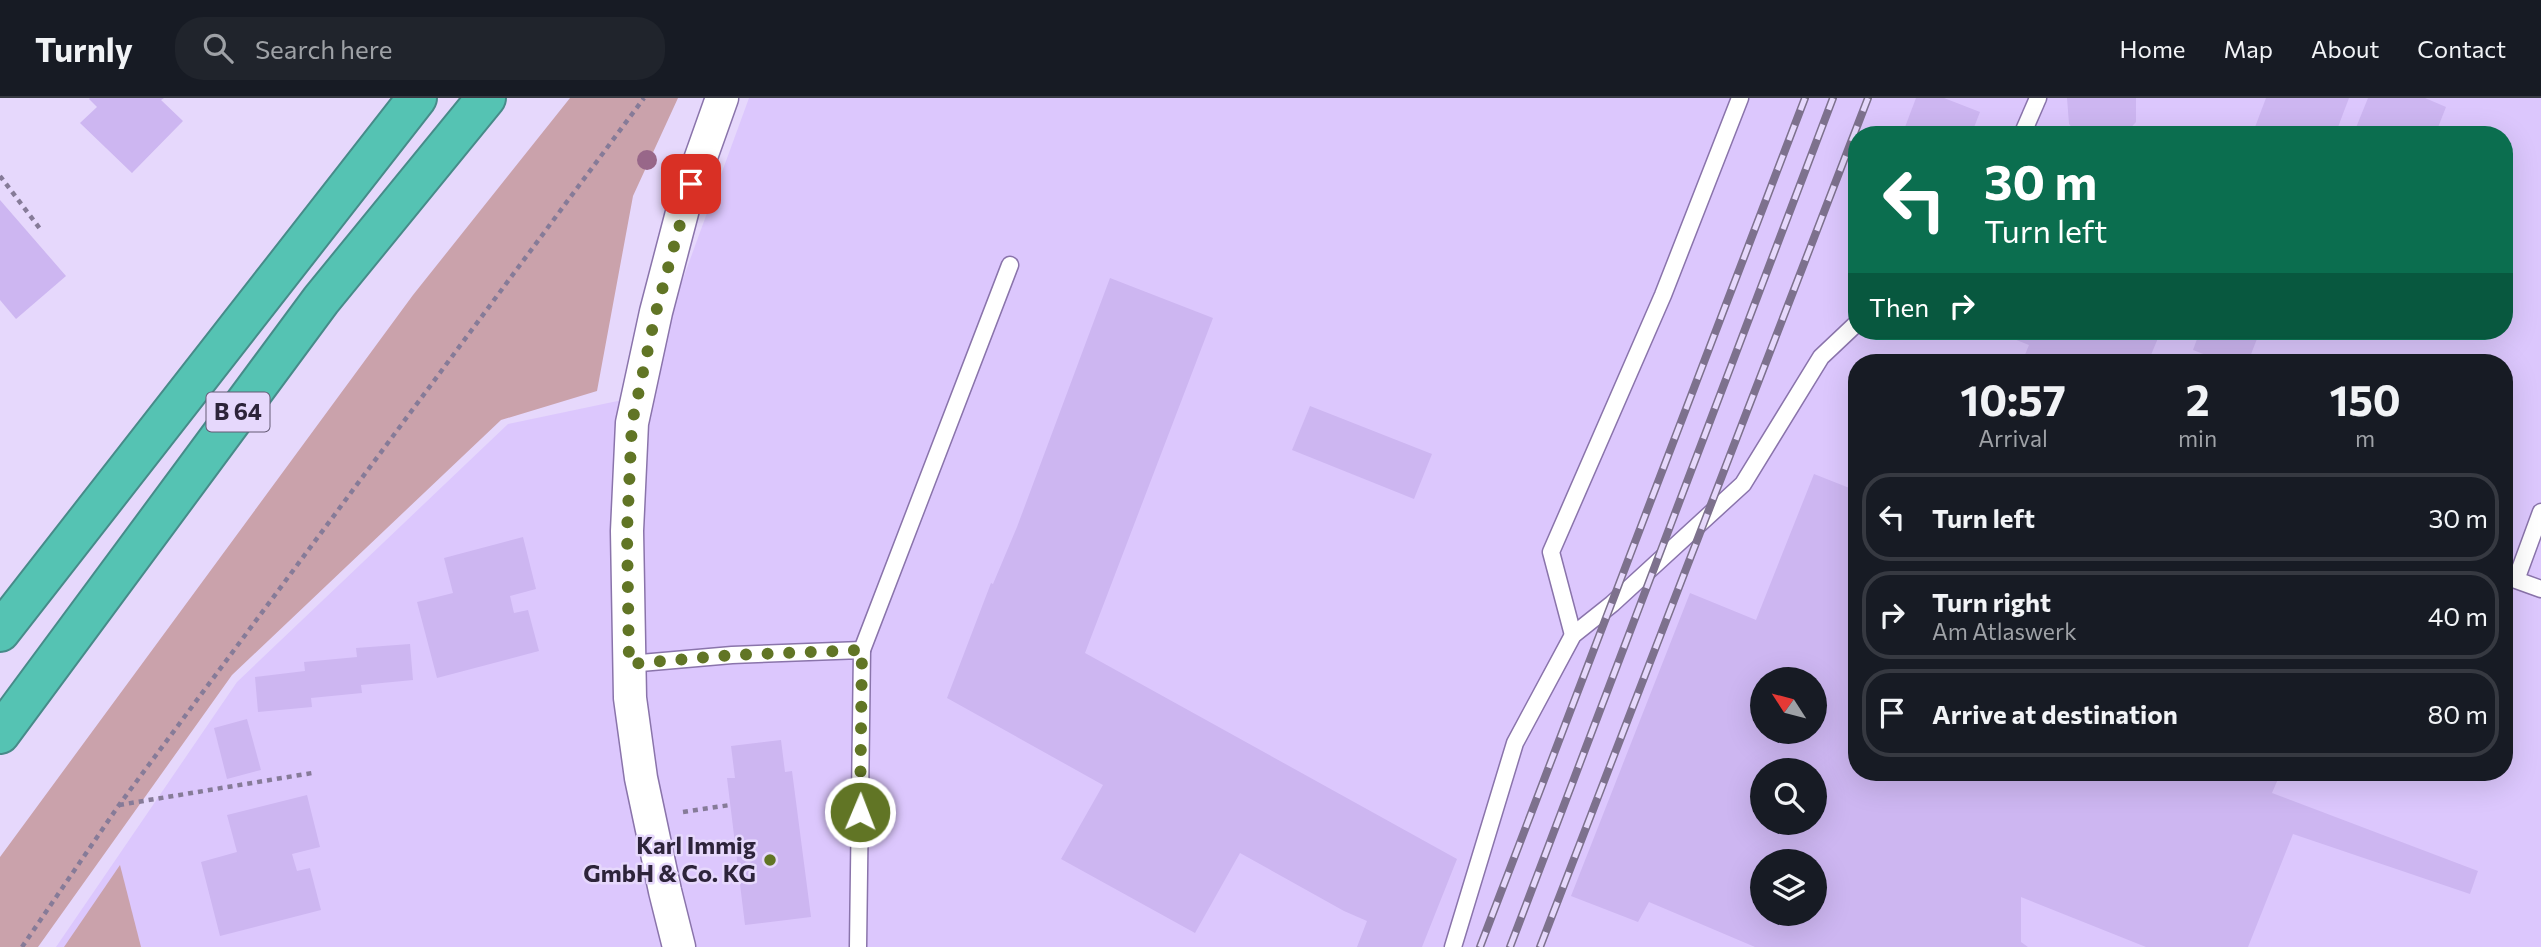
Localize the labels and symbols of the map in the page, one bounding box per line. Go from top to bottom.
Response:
pin [661,154,721,214]
road number: B 64 [206,392,270,432]
north arrow [1750,667,1827,744]
position arrow [823,775,897,849]
place label: Karl Immig GmbH & Co. KG [583,830,756,887]
marker: Karl Immig GmbH & Co. KG [762,852,778,868]

